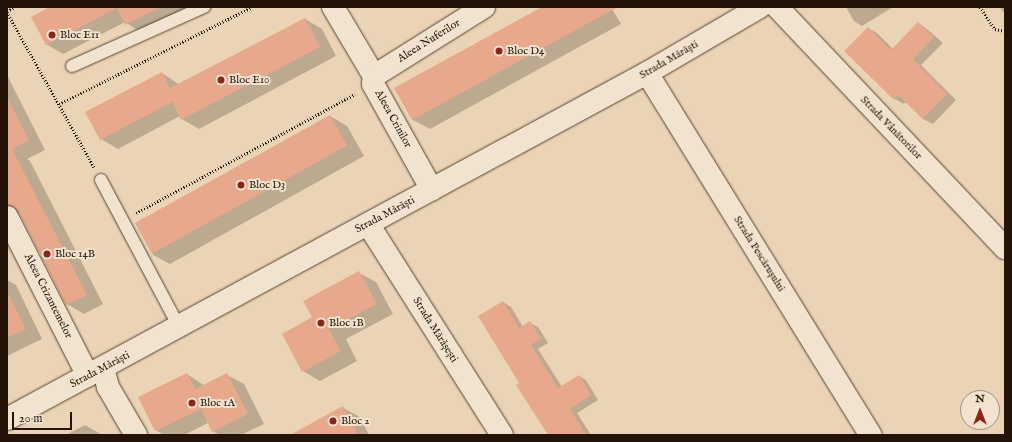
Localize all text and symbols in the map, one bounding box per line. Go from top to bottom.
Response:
street label: Aleea Nuferilor [395,16,463,66]
place label: Bloc E11 [60,28,99,42]
marker: Bloc E11 [47,30,57,40]
street label: Strada Mărăști [637,38,701,82]
place label: Bloc D4 [507,44,545,58]
marker: Bloc D4 [494,46,504,56]
place label: Bloc E10 [229,73,269,87]
marker: Bloc E10 [216,75,226,85]
street label: Aleea Crinilor [372,88,414,150]
street label: Strada Vânătorilor [857,94,925,162]
place label: Bloc D3 [249,178,285,192]
marker: Bloc D3 [236,180,246,190]
street label: Strada Mărăști [353,194,417,236]
street label: Strada Pescărușului [730,214,788,294]
place label: Bloc 14B [55,247,95,261]
marker: Bloc 14B [42,249,52,259]
street label: Aleea Crizantemelor [21,251,75,341]
street label: Strada Mărășești [410,295,460,365]
place label: Bloc 1B [329,316,364,330]
marker: Bloc 1B [316,318,326,328]
street label: Strada Mărăști [68,349,132,391]
north arrow [960,390,1000,430]
text: N [975,392,985,406]
place label: Bloc 1A [200,396,235,410]
marker: Bloc 1A [187,398,197,408]
scale bar [14,404,74,430]
text: 20 m [19,411,42,426]
place label: Bloc 2 [341,414,369,428]
marker: Bloc 2 [328,416,338,426]

